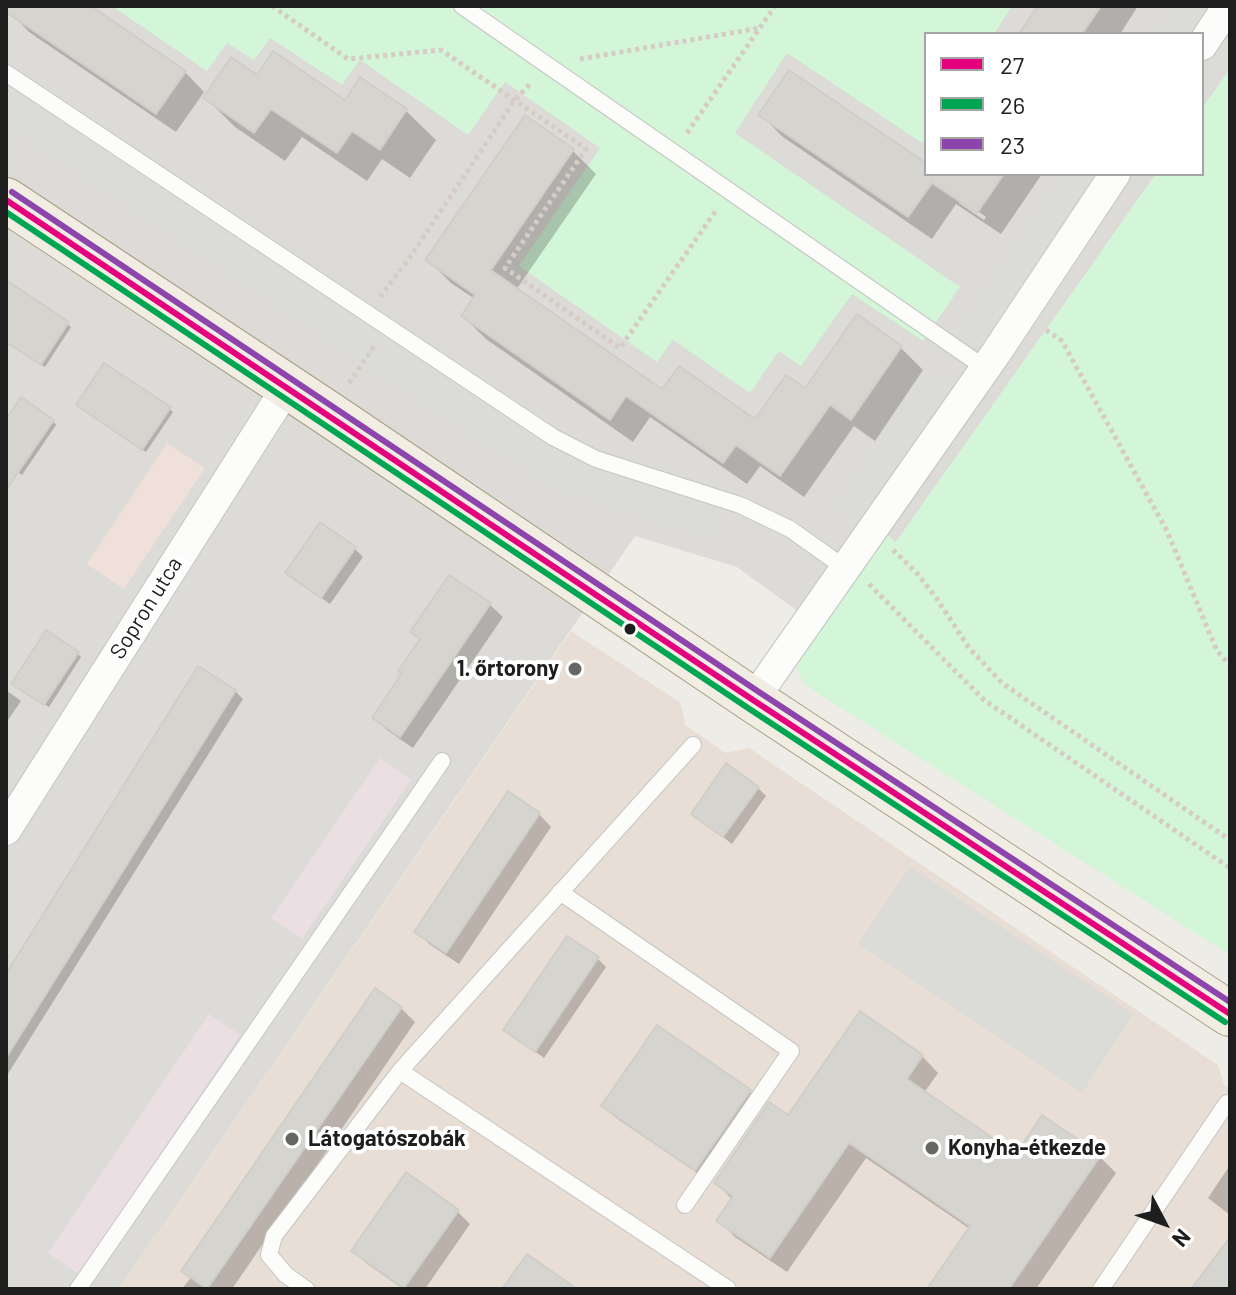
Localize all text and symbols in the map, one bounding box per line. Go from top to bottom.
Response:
legend [924,32,1204,176]
text: 27 [1000,50,1024,79]
text: 26 [1000,90,1025,119]
text: 23 [1000,130,1025,159]
street label: Sopron utca [104,552,188,664]
unlabelled marker [622,621,638,637]
place label: 1. őrtorony [457,656,559,682]
marker: 1. őrtorony [566,660,584,678]
place label: Látogatószobák [308,1126,466,1152]
marker: Látogatószobák [283,1130,301,1148]
place label: Konyha-étkezde [948,1135,1106,1161]
marker: Konyha-étkezde [923,1139,941,1157]
north arrow [1124,1183,1204,1263]
text: N [1168,1225,1197,1253]

